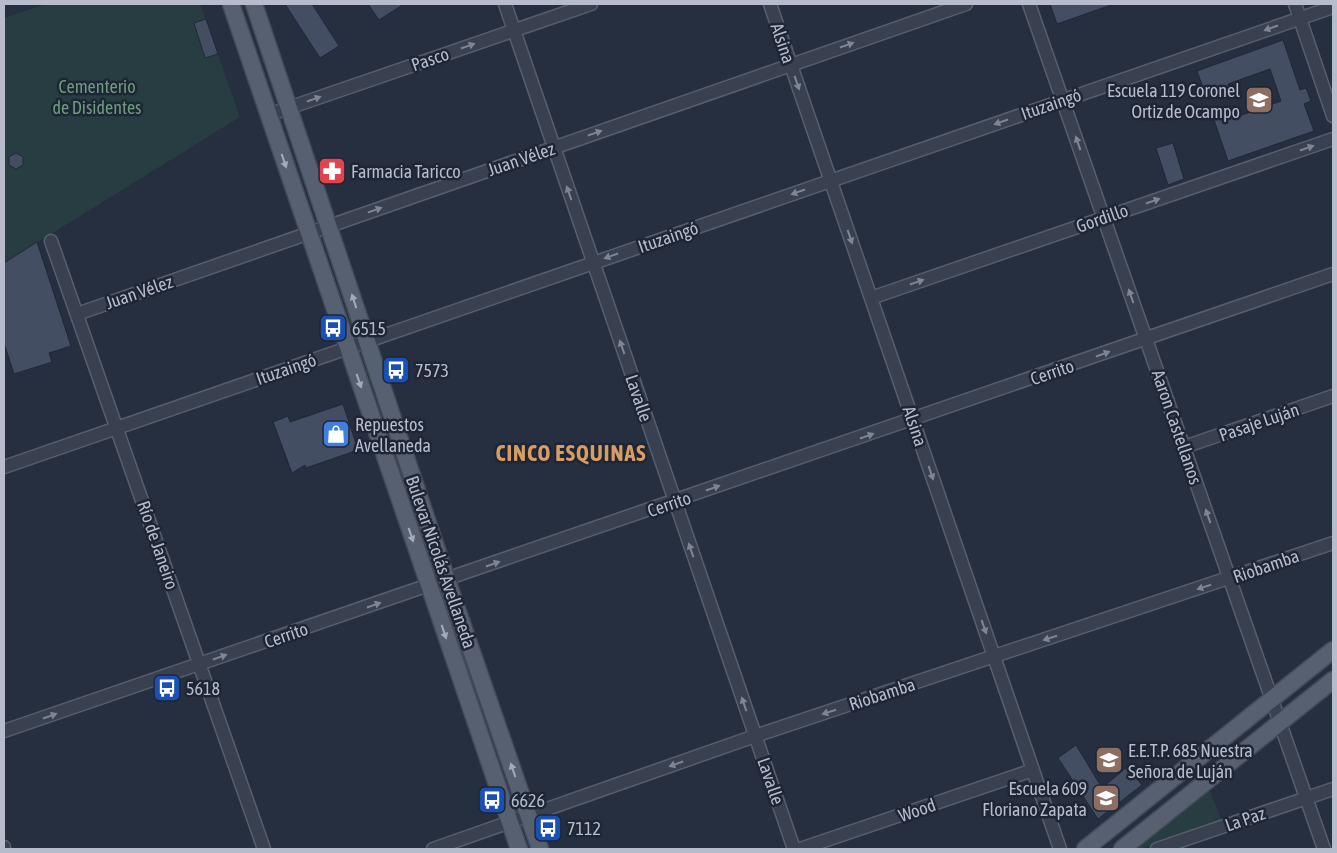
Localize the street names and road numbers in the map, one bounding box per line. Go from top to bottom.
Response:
street label: Alsina [766,20,800,66]
street label: Pasco [408,43,452,75]
street label: Ituzaingó [1018,84,1084,124]
street label: Juan Vélez [485,138,558,180]
street label: Gordillo [1073,199,1131,237]
street label: Ituzaingó [635,217,701,257]
street label: Juan Vélez [103,271,176,313]
street label: Ituzaingó [253,349,319,389]
street label: Cerrito [1028,355,1076,389]
street label: Aaron Castellanos [1148,367,1206,487]
street label: Lavalle [621,372,657,424]
street label: Pasaje Luján [1216,399,1302,445]
street label: Alsina [898,403,932,449]
street label: Bulevar Nicolás Avellaneda [402,473,480,651]
street label: Cerrito [645,487,693,521]
street label: Río de Janeiro [133,498,183,592]
street label: Riobamba [1230,545,1302,587]
street label: Cerrito [262,618,310,652]
street label: Riobamba [846,673,918,715]
street label: Lavalle [753,755,789,807]
street label: Wood [896,794,938,826]
street label: La Paz [1222,802,1268,836]

